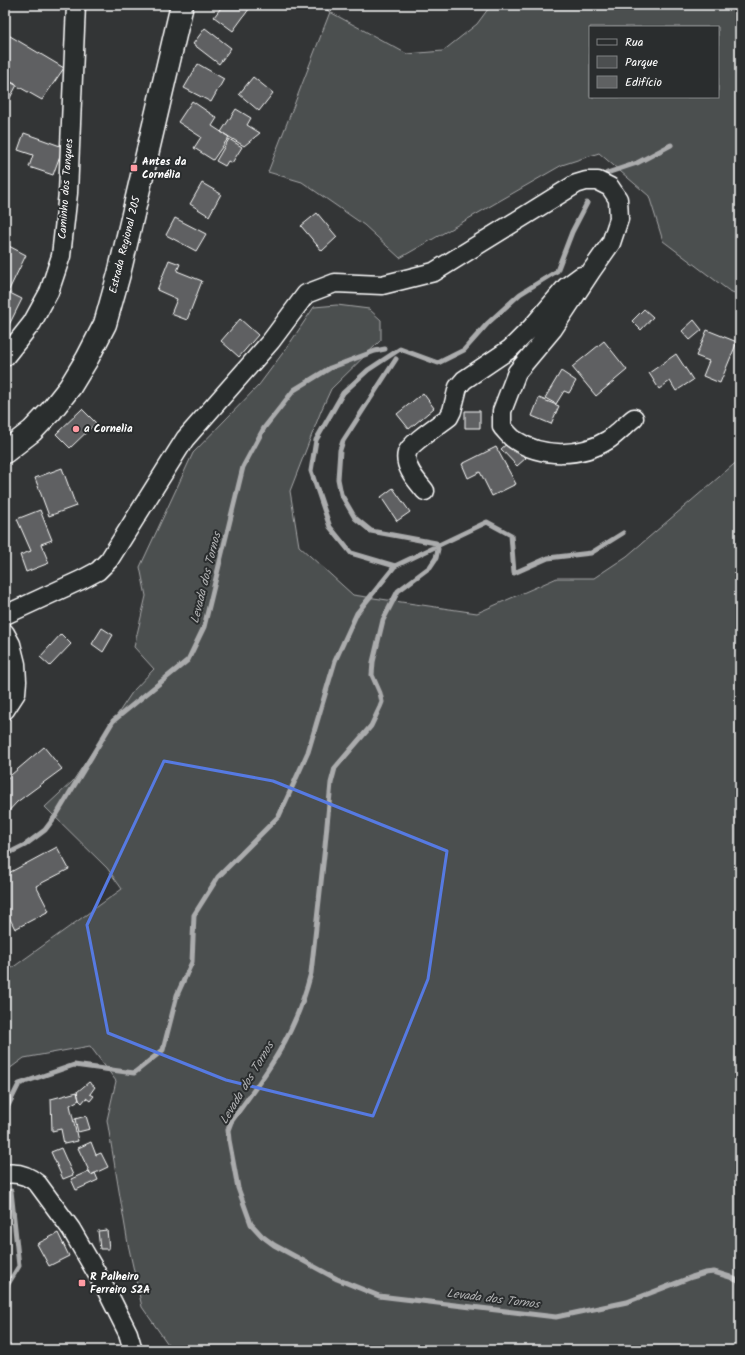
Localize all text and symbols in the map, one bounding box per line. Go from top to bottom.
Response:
legend [589,26,719,98]
text: Rua [625,33,644,52]
text: Parque [625,53,659,72]
text: Edifício [625,73,662,92]
street label: Caminho dos Tanques [54,138,79,240]
place label: Antes da Cornélia [142,153,187,184]
marker: Antes da Cornélia [129,163,139,173]
street label: Estrada Regional 205 [104,194,146,295]
place label: a Cornelia [84,420,133,438]
marker: a Cornelia [71,424,81,434]
water label: Levada dos Tornos [186,529,227,626]
water label: Levada dos Tornos [215,1037,280,1128]
place label: R Palheiro Ferreiro S2A [90,1268,150,1299]
marker: R Palheiro Ferreiro S2A [77,1278,87,1288]
water label: Levada dos Tornos [446,1284,542,1314]

